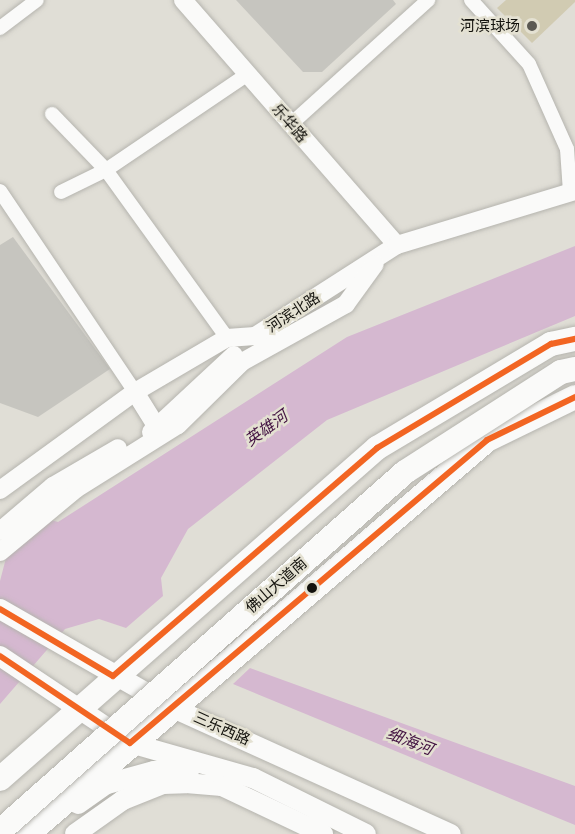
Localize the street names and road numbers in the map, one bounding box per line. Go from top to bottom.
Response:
street label: 乐华路 [268,100,312,146]
street label: 河滨北路 [263,288,323,336]
street label: 佛山大道南 [242,554,310,616]
street label: 三乐西路 [191,708,253,748]

